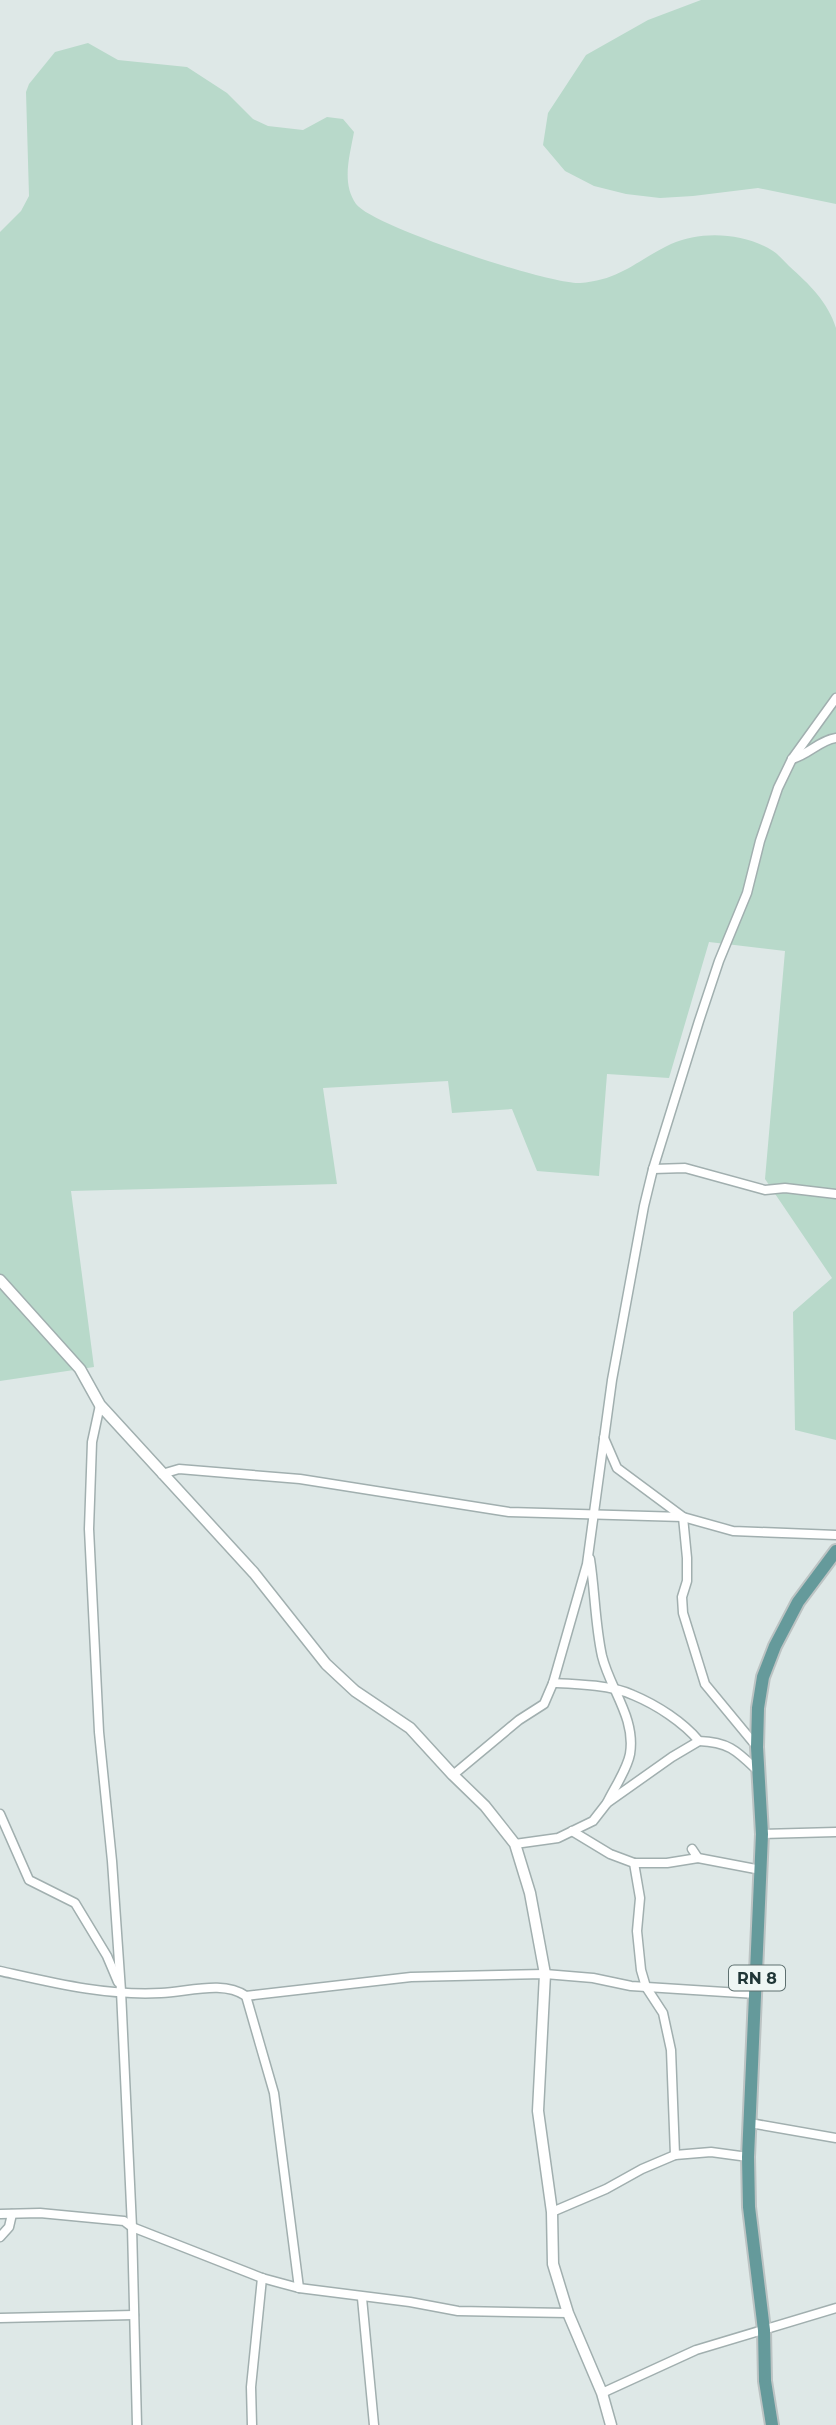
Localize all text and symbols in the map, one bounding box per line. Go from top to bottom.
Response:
road number: RN 8 [729,1966,785,1990]

